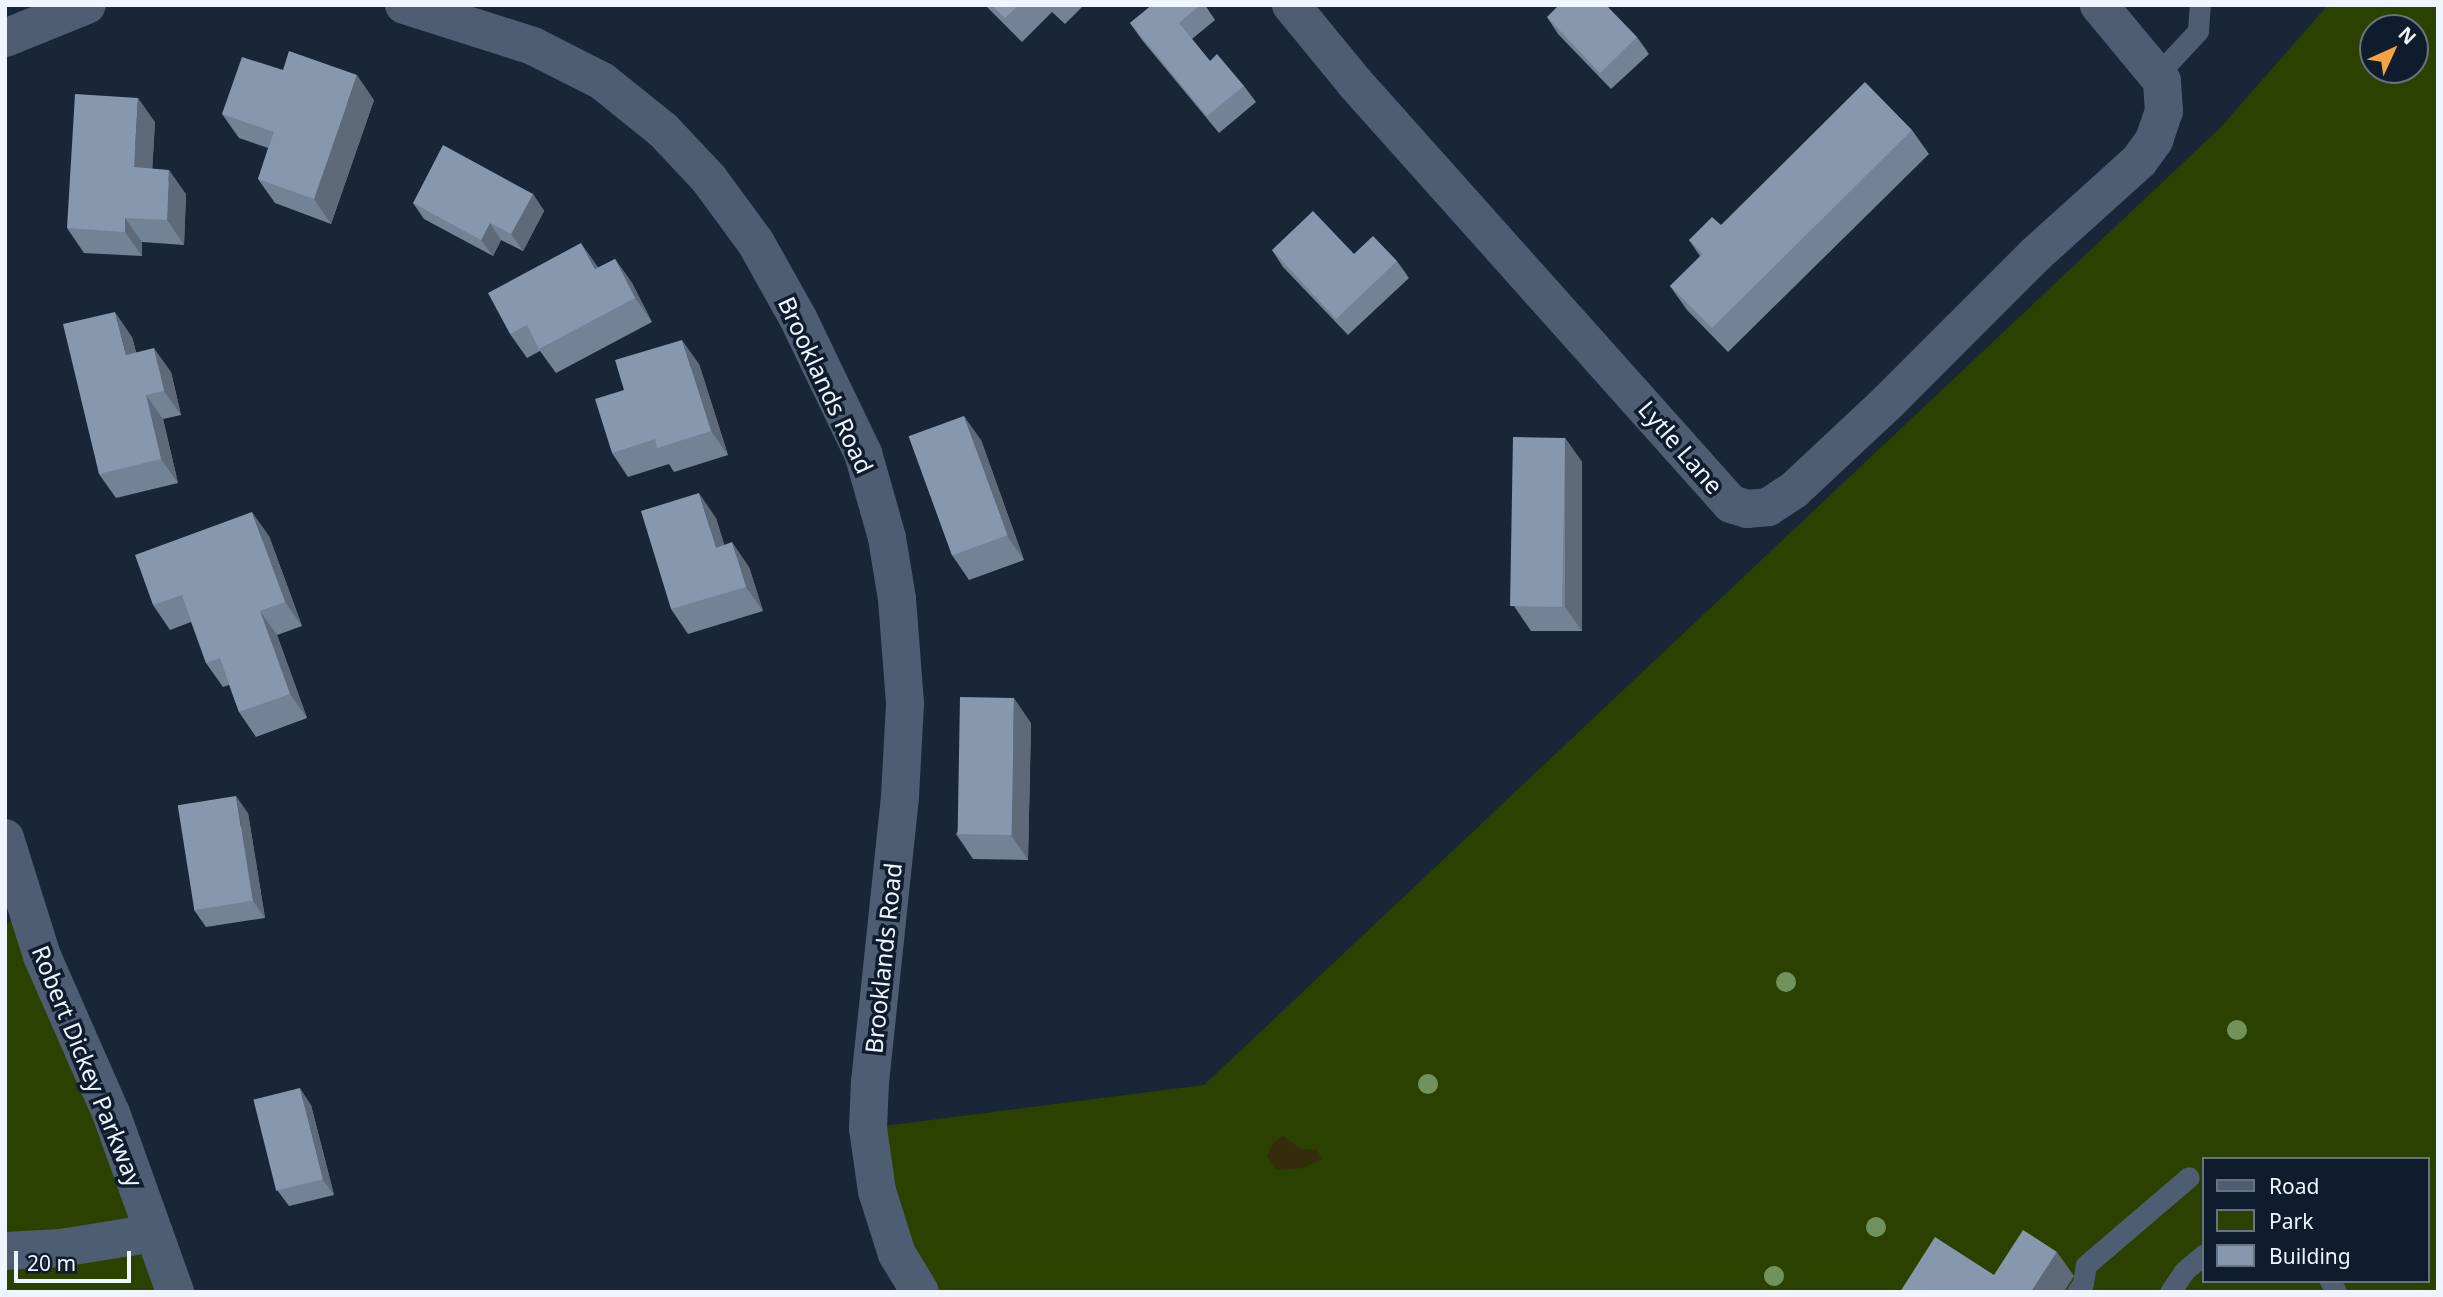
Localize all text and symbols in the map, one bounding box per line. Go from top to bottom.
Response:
north arrow [2359,14,2429,84]
text: N [2393,21,2422,50]
street label: Brooklands Road [772,292,880,478]
street label: Lytle Lane [1633,395,1729,499]
street label: Brooklands Road [859,861,907,1055]
street label: Robert Dickey Parkway [26,941,150,1191]
legend [2202,1157,2429,1283]
text: Road [2269,1172,2319,1200]
text: Park [2269,1207,2313,1235]
scale bar [18,1238,135,1282]
text: Building [2269,1242,2351,1270]
text: 20 m [27,1249,76,1277]

